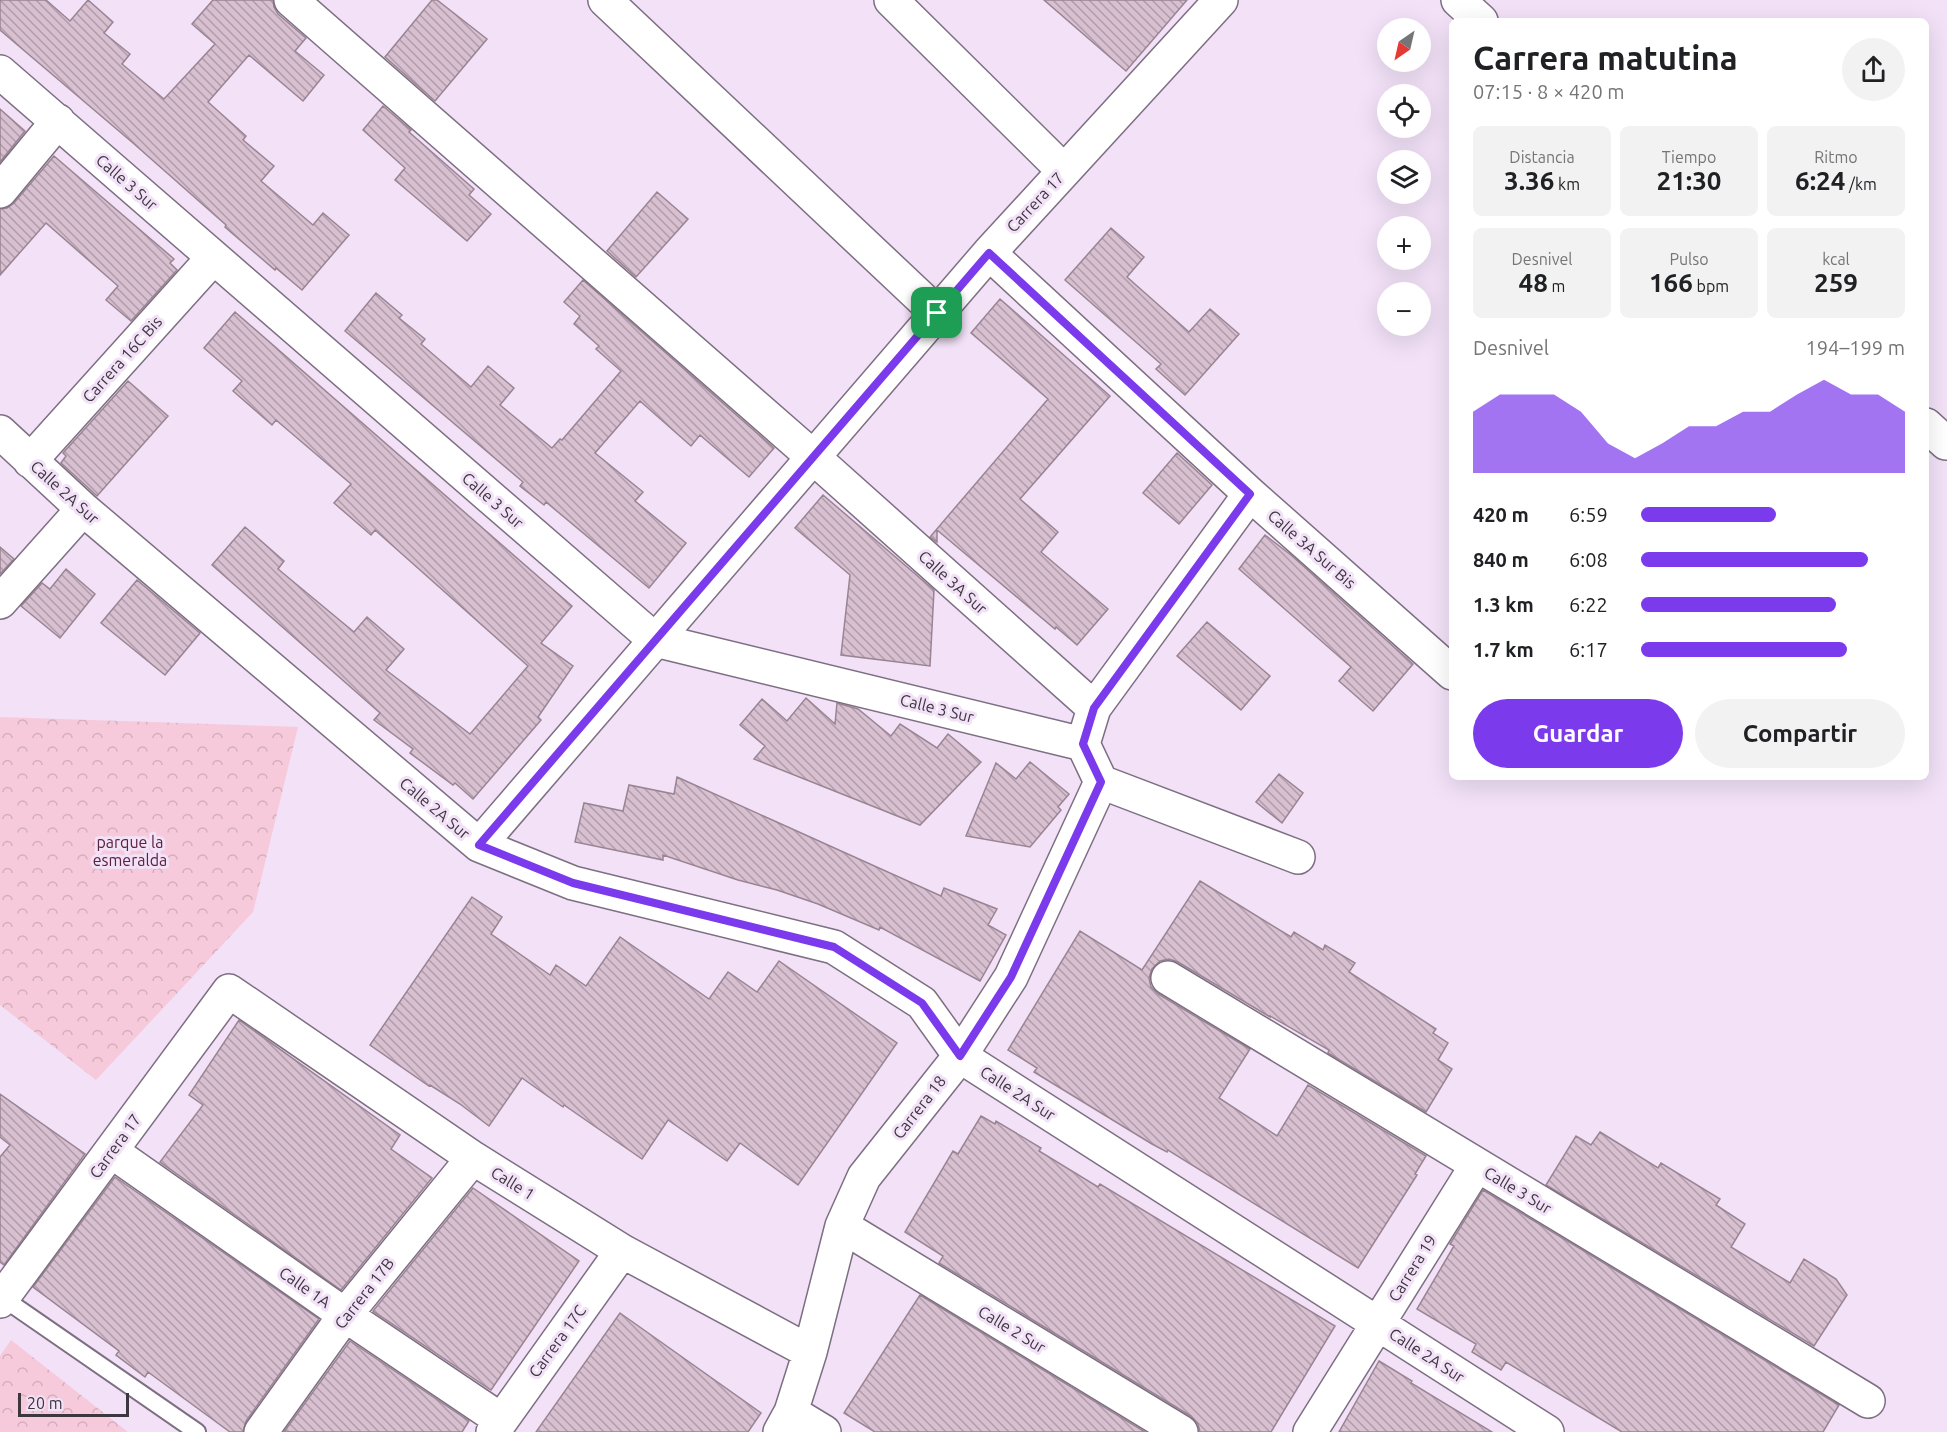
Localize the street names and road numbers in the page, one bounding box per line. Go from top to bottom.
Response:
street label: Calle 3 Sur [93,151,161,213]
street label: Carrera 17 [1003,168,1067,236]
street label: Carrera 16C Bis [79,312,165,406]
street label: Calle 2A Sur [27,457,103,527]
street label: Calle 3 Sur [459,469,527,531]
street label: Calle 3A Sur Bis [1264,506,1360,592]
street label: Calle 3A Sur [915,547,991,617]
street label: Calle 3 Sur [898,690,976,726]
street label: Calle 2A Sur [396,774,474,842]
street label: Calle 2A Sur [977,1062,1059,1124]
street label: Carrera 18 [889,1072,949,1142]
street label: Carrera 17 [86,1110,144,1182]
street label: Calle 1 [488,1163,538,1203]
street label: Calle 3 Sur [1481,1163,1555,1217]
street label: Carrera 19 [1384,1231,1440,1305]
street label: Carrera 17B [331,1254,397,1332]
street label: Calle 1A [276,1263,335,1311]
street label: Carrera 17C [525,1301,589,1381]
street label: Calle 2 Sur [975,1302,1049,1356]
street label: Calle 2A Sur [1386,1324,1468,1386]

